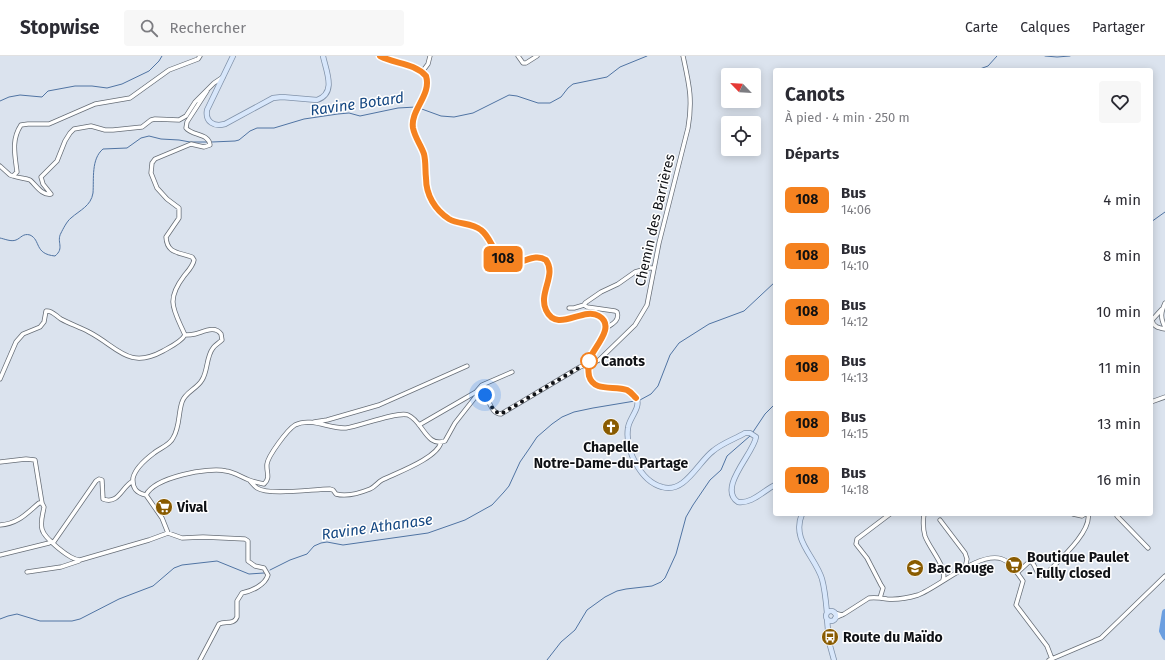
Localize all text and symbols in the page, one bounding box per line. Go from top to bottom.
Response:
search box [124,10,404,46]
text: Stopwise [20,16,100,39]
icon: search [138,17,160,39]
text: Rechercher [170,19,246,37]
text: Carte [965,19,998,36]
text: Calques [1020,19,1070,36]
text: Partager [1092,19,1145,36]
north arrow [721,68,761,108]
map controls [721,68,761,156]
button: heart [1099,81,1141,123]
text: Canots [785,83,845,106]
water label: Ravine Botard [309,88,405,119]
text: À pied · 4 min · 250 m [785,110,910,125]
button: locate [721,116,761,156]
text: Départs [785,145,839,163]
street label: Chemin des Barrières [631,152,679,288]
text: Bus [841,184,866,202]
text: 108 [796,191,818,208]
text: 4 min [1103,191,1141,209]
text: 14:06 [841,202,871,217]
text: Bus [841,240,866,258]
line badge: 108 [480,246,526,272]
text: 108 [796,247,818,264]
text: 8 min [1103,247,1141,265]
text: 108 [492,250,514,267]
text: 14:10 [841,258,869,273]
text: Bus [841,296,866,314]
text: 108 [796,303,818,320]
text: 10 min [1096,303,1141,321]
text: 14:12 [841,314,868,329]
marker: Canots [580,352,598,370]
text: Bus [841,352,866,370]
place label: Canots [601,353,645,370]
text: 108 [796,359,818,376]
text: 11 min [1098,359,1141,377]
text: 14:13 [841,370,868,385]
your location [475,385,495,405]
text: Bus [841,408,866,426]
text: 108 [796,415,818,432]
text: 13 min [1097,415,1141,433]
church icon: Chapelle Notre-Dame-du-Partage [601,417,621,437]
text: 14:15 [841,426,868,441]
place label: Chapelle Notre-Dame-du-Partage [534,439,688,472]
text: Bus [841,464,866,482]
text: 108 [796,471,818,488]
text: 16 min [1097,471,1141,489]
text: 14:18 [841,482,869,497]
supermarket icon: Vival [154,497,174,517]
place label: Vival [176,499,208,516]
water label: Ravine Athanase [320,510,434,544]
place label: Boutique Paulet - Fully closed [1027,549,1130,582]
supermarket icon: Boutique Paulet - Fully closed [1004,555,1024,575]
school or university icon: Bac Rouge [905,558,925,578]
place label: Bac Rouge [928,560,994,577]
bus stop icon: Route du Maïdo [820,627,840,647]
place label: Route du Maïdo [843,629,943,646]

